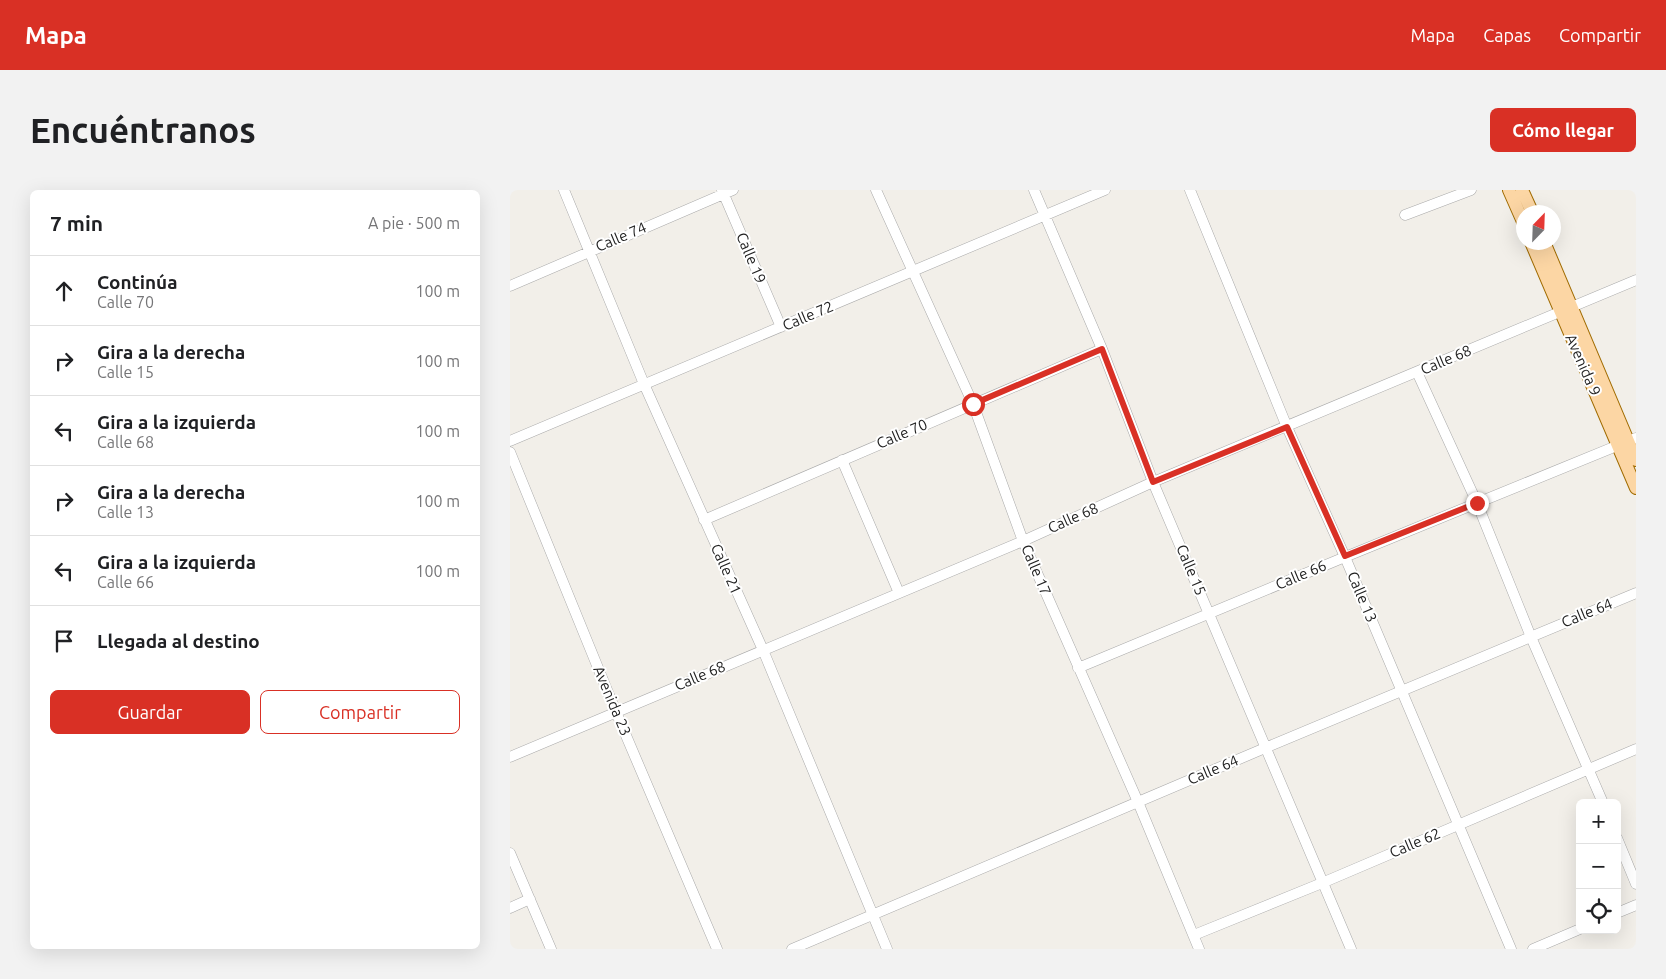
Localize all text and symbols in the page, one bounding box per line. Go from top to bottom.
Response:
text: Mapa [25,22,87,49]
text: Mapa [1410,25,1455,45]
text: Capas [1483,25,1531,45]
text: Compartir [1559,25,1641,45]
button: Cómo llegar [1490,108,1636,152]
text: Encuéntranos [30,110,256,150]
north arrow [1516,205,1561,250]
text: 7 min [50,211,103,235]
text: A pie · 500 m [368,214,460,232]
street label: Calle 74 [593,218,649,255]
street label: Calle 19 [733,230,770,286]
text: Continúa [97,271,178,293]
icon: ahead [50,277,78,305]
text: 100 m [415,282,460,300]
text: Calle 70 [97,293,154,311]
street label: Calle 72 [780,297,836,334]
street label: Avenida 9 [1562,331,1605,398]
text: Gira a la derecha [97,341,245,363]
street label: Calle 68 [1418,341,1474,378]
icon: right [50,347,78,375]
text: 100 m [415,352,460,370]
text: Calle 15 [97,363,154,381]
route start [962,393,985,416]
text: Gira a la izquierda [97,411,256,433]
street label: Calle 70 [874,415,930,452]
icon: left [50,417,78,445]
text: 100 m [415,422,460,440]
text: Calle 68 [97,433,154,451]
text: Gira a la derecha [97,481,245,503]
icon: right [50,487,78,515]
text: 100 m [415,492,460,510]
route end [1466,492,1489,515]
street label: Calle 68 [1045,499,1101,536]
text: Calle 13 [97,503,154,521]
street label: Calle 21 [708,541,745,597]
street label: Calle 17 [1018,542,1055,598]
street label: Calle 15 [1173,542,1210,598]
text: Gira a la izquierda [97,551,256,573]
street label: Calle 66 [1273,556,1329,593]
icon: left [50,557,78,585]
text: 100 m [415,562,460,580]
street label: Calle 13 [1344,569,1381,625]
text: Calle 66 [97,573,154,591]
street label: Calle 64 [1559,595,1615,630]
icon: arrive [50,627,78,655]
text: Llegada al destino [97,630,260,652]
street label: Calle 68 [672,657,728,694]
street label: Avenida 23 [590,663,635,738]
button: Guardar [50,690,250,734]
button: Compartir [260,690,460,734]
street label: Calle 64 [1185,751,1241,788]
map controls [1576,799,1621,934]
button: + [1576,799,1621,844]
street label: Calle 62 [1387,824,1443,861]
button: − [1576,844,1621,889]
button: locate [1576,889,1621,934]

